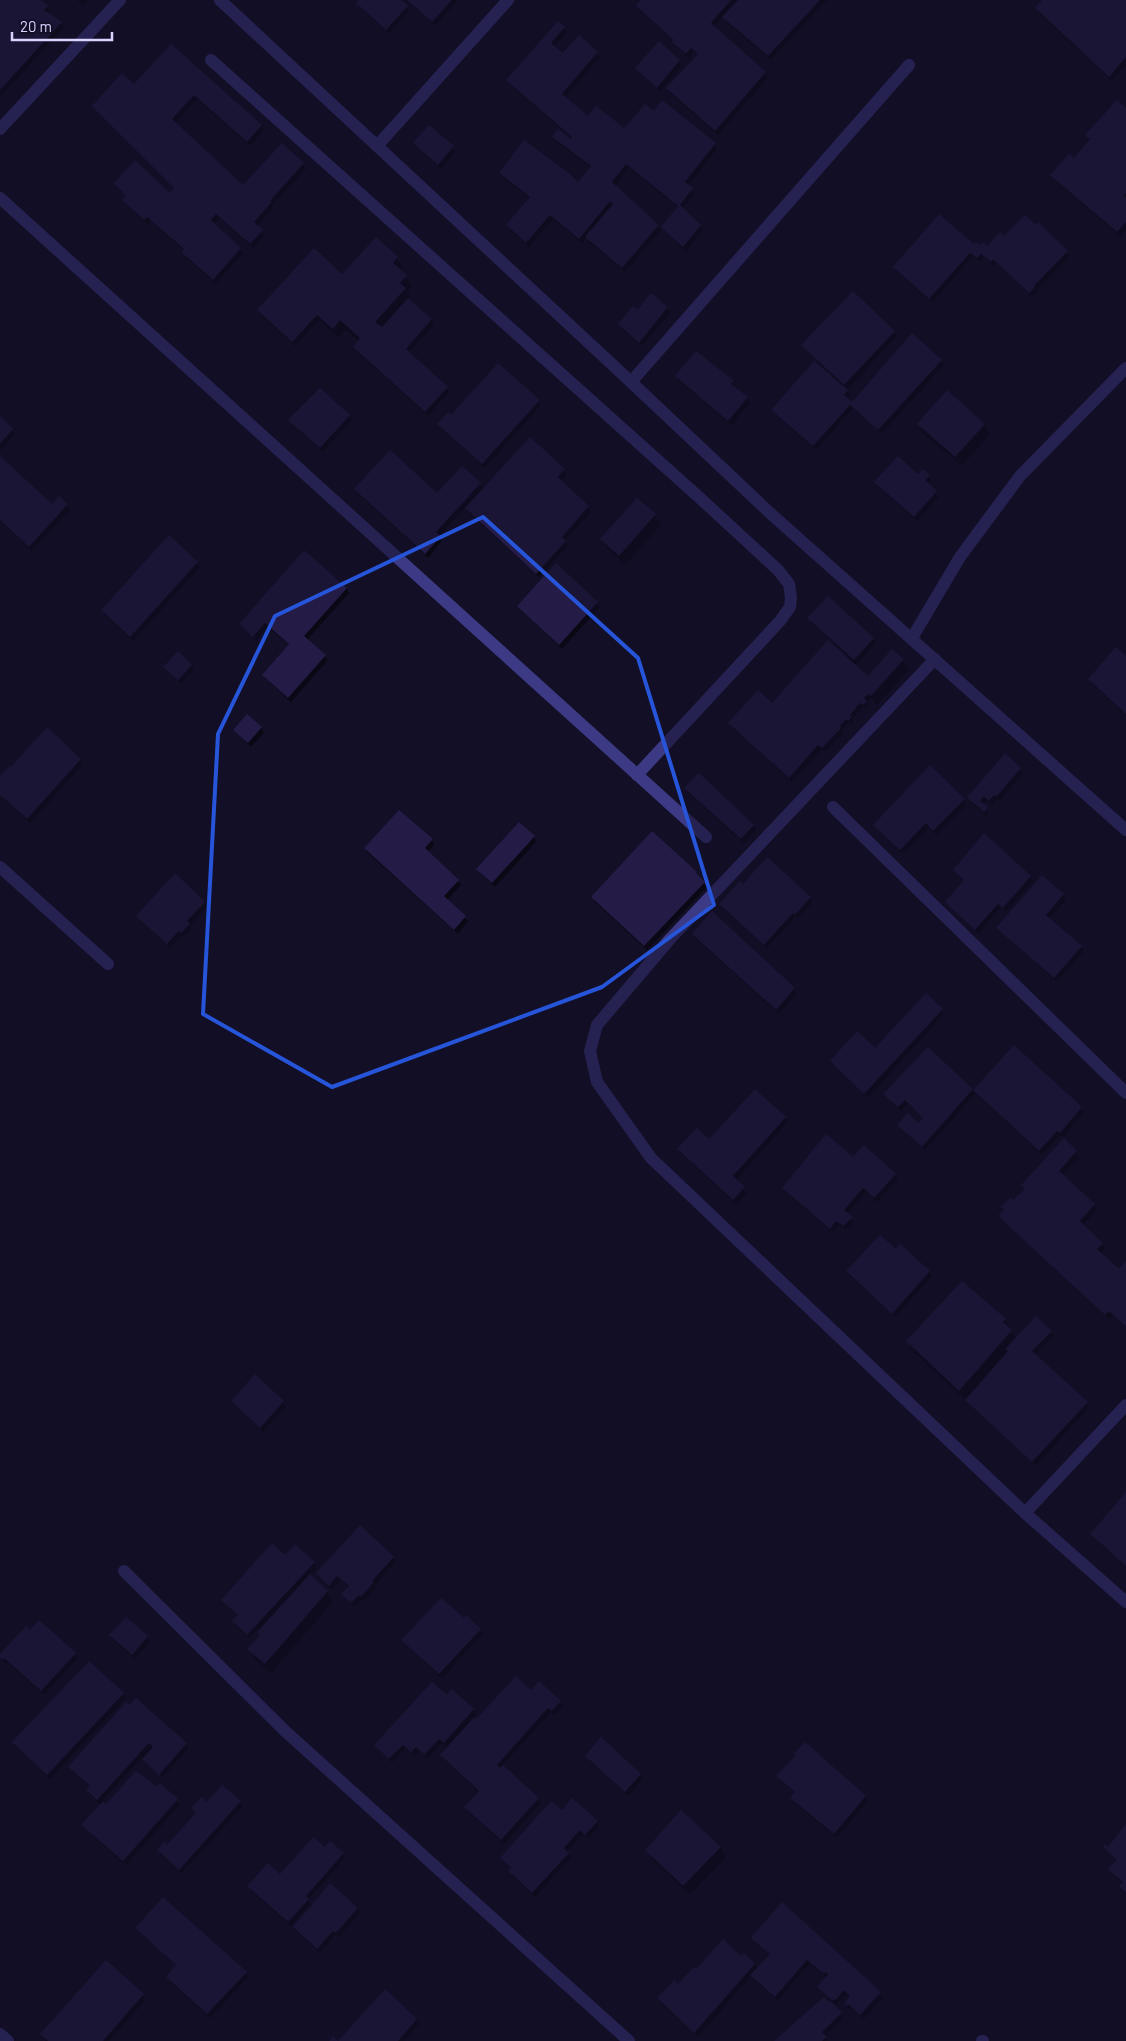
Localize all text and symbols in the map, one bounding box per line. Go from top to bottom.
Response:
scale bar [12,10,112,42]
text: 20 m [20,17,52,35]

